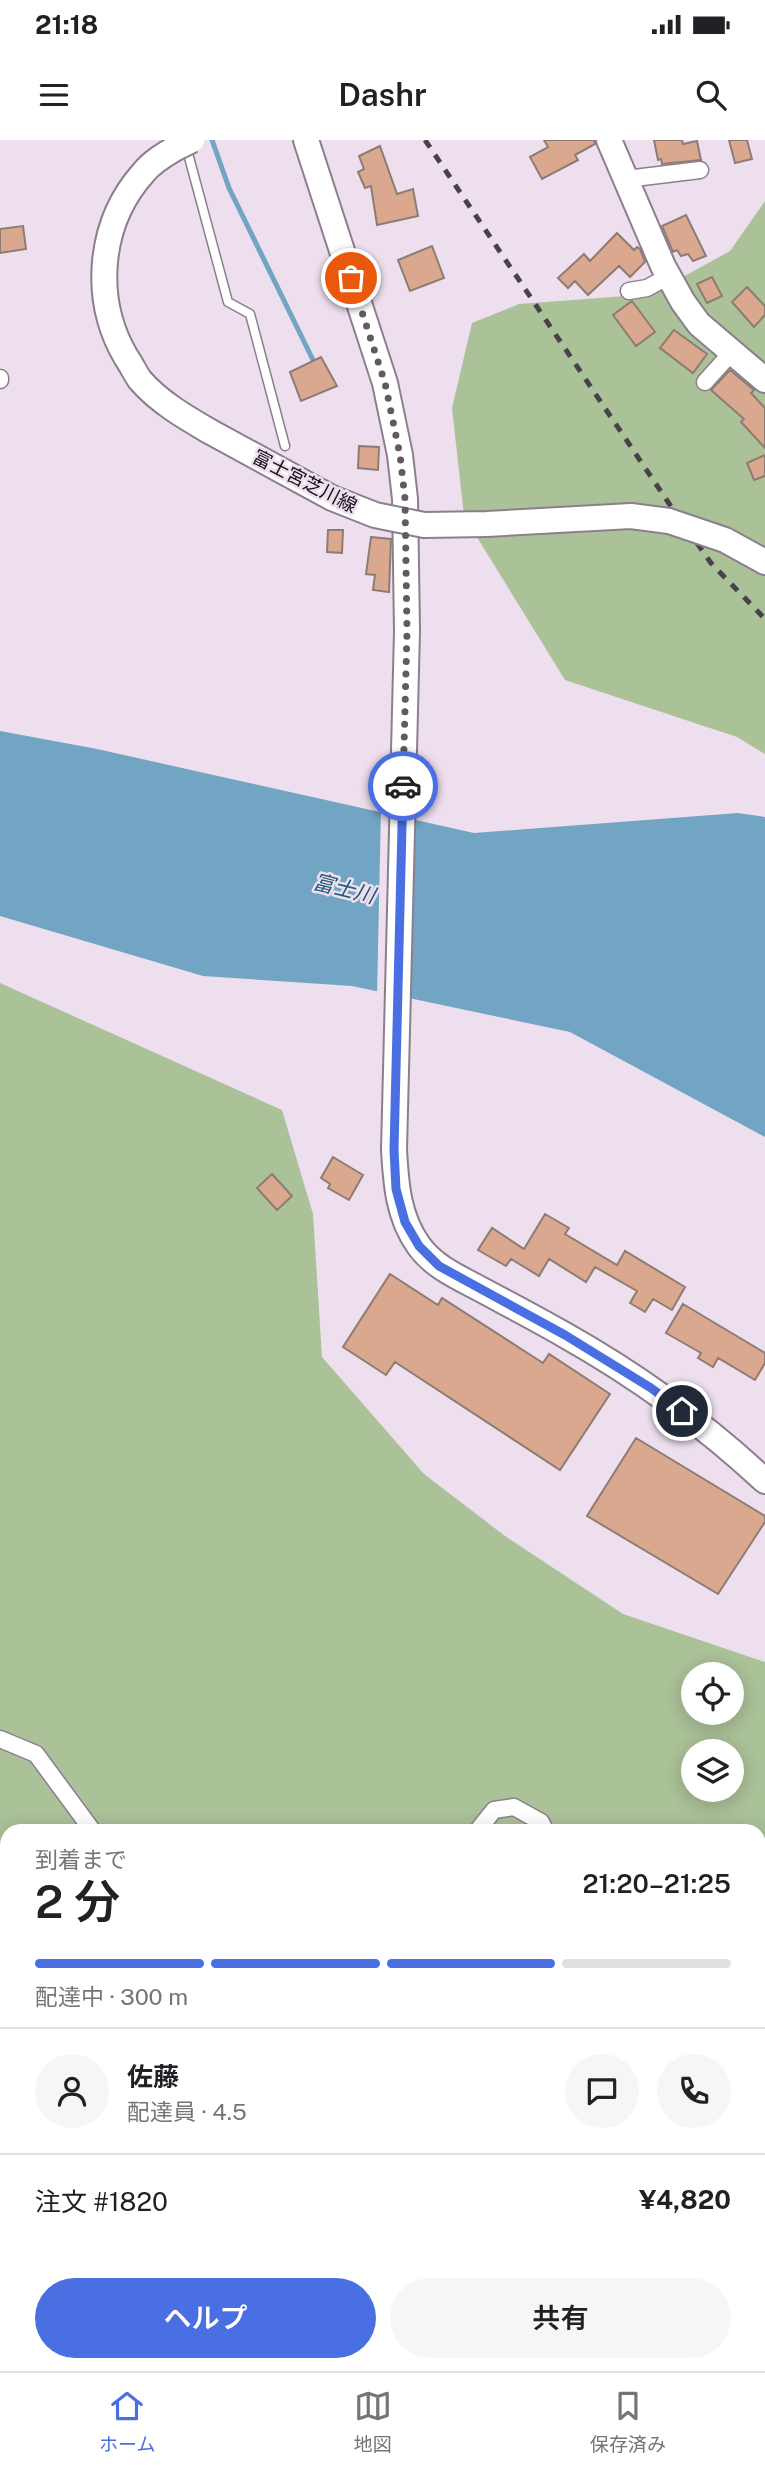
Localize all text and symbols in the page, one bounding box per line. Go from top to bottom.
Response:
text: 21:18 [35,9,98,40]
icon: menu [35,76,73,114]
text: Dashr [338,76,427,113]
icon: search [692,76,730,114]
pin [321,248,381,308]
icon: bag [332,259,370,297]
street label: 富士宮芝川線 [249,445,361,517]
courier [368,751,438,821]
icon: car [384,767,422,805]
water label: 富士川 [311,869,380,909]
pin [652,1381,712,1441]
icon: home [663,1392,701,1430]
map controls [681,1662,744,1802]
button: locate [681,1662,744,1725]
button: layers [681,1739,744,1802]
text: 到着まで [35,1846,127,1873]
text: 21:20–21:25 [583,1868,731,1899]
text: 2 分 [35,1874,120,1928]
text: 配達中 · 300 m [35,1983,188,2010]
button: person [35,2054,109,2128]
button: chat [565,2054,639,2128]
button: phone [657,2054,731,2128]
text: 佐藤 [127,2061,179,2092]
text: 配達員 · 4.5 [127,2098,247,2125]
text: ¥4,820 [639,2184,731,2215]
text: 注文 #1820 [35,2186,168,2217]
button: ヘルプ [35,2278,376,2358]
button: 共有 [390,2278,731,2358]
tab: ホーム [99,2387,156,2456]
tab: 地図 [354,2387,392,2456]
tab: 保存済み [590,2387,666,2456]

